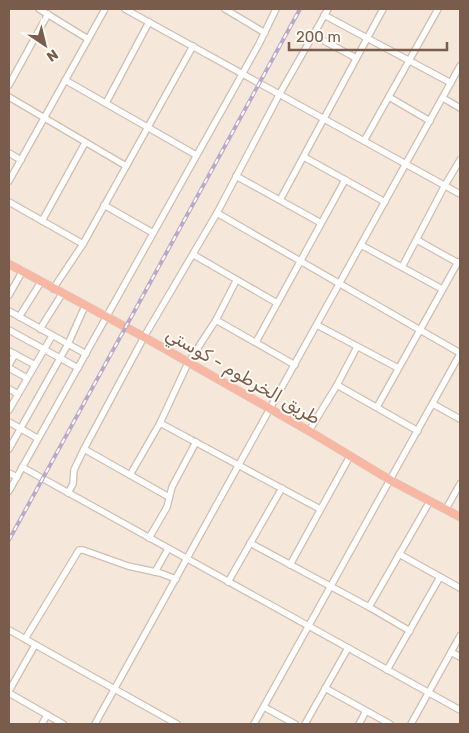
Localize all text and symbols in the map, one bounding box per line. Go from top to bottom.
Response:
north arrow [20,20,70,70]
scale bar [289,20,446,52]
text: 200 m [296,28,341,46]
text: N [43,45,61,65]
street label: طريق الخرطوم - كوستي [161,323,324,431]

